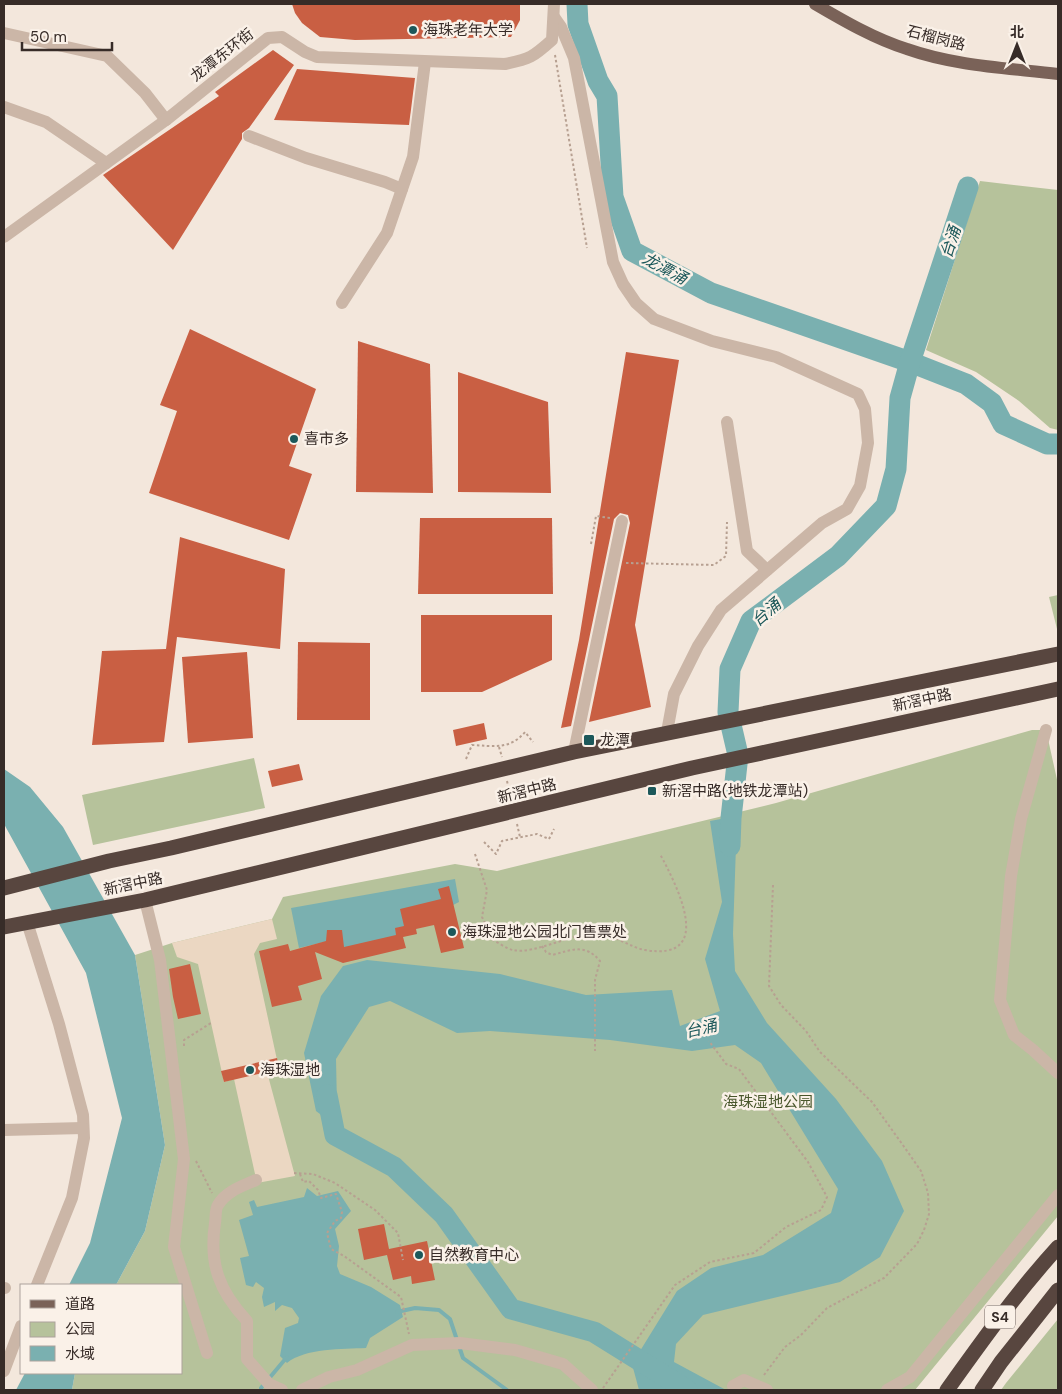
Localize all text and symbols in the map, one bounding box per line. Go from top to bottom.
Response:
scale bar [22,20,112,52]
place label: 海珠老年大学 [423,20,513,40]
north arrow [992,20,1042,70]
street label: 石榴岗路 [904,21,968,55]
text: 北 [1010,23,1024,41]
street label: 龙潭东环街 [186,24,258,86]
marker: 海珠老年大学 [407,24,419,36]
text: 50 m [30,27,67,47]
water label: 台涌 [936,222,966,261]
water label: 龙潭涌 [639,248,693,290]
place label: 喜市多 [304,429,349,449]
marker: 喜市多 [288,433,300,445]
water label: 台涌 [747,593,787,631]
street label: 新滘中路 [891,684,953,716]
place label: 龙潭 [600,730,630,750]
marker: 龙潭 [582,733,596,747]
street label: 新滘中路 [495,774,559,808]
place label: 新滘中路(地铁龙潭站) [662,781,808,801]
marker: 新滘中路(地铁龙潭站) [646,785,658,797]
street label: 新滘中路 [102,868,164,900]
place label: 海珠湿地公园北门售票处 [462,922,627,942]
marker: 海珠湿地公园北门售票处 [446,926,458,938]
water label: 台涌 [683,1014,721,1042]
place label: 海珠湿地 [260,1060,320,1080]
marker: 海珠湿地 [244,1064,256,1076]
park label: 海珠湿地公园 [723,1092,813,1112]
place label: 自然教育中心 [429,1245,519,1265]
marker: 自然教育中心 [413,1249,425,1261]
legend [20,1284,182,1374]
text: 道路 [65,1294,95,1314]
road number: S4 [985,1305,1015,1328]
text: 公园 [65,1319,95,1339]
text: 水域 [65,1344,95,1364]

